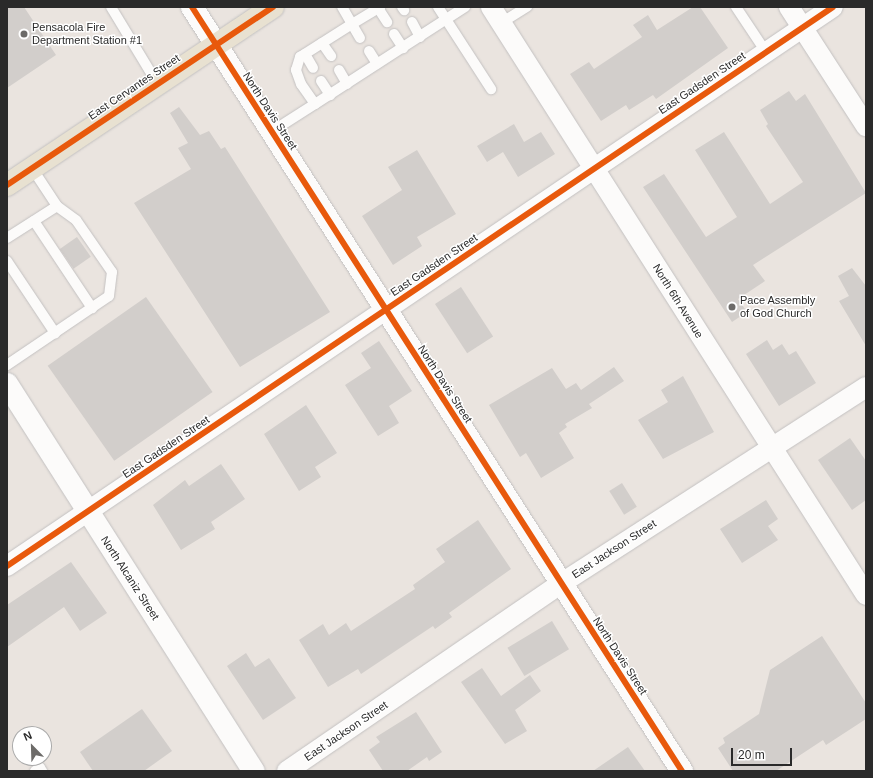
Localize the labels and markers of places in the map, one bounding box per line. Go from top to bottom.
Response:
place label: Pensacola Fire Department Station #1 [32,21,142,47]
marker: Pensacola Fire Department Station #1 [19,29,29,39]
place label: Pace Assembly of God Church [740,294,816,320]
marker: Pace Assembly of God Church [727,302,737,312]

